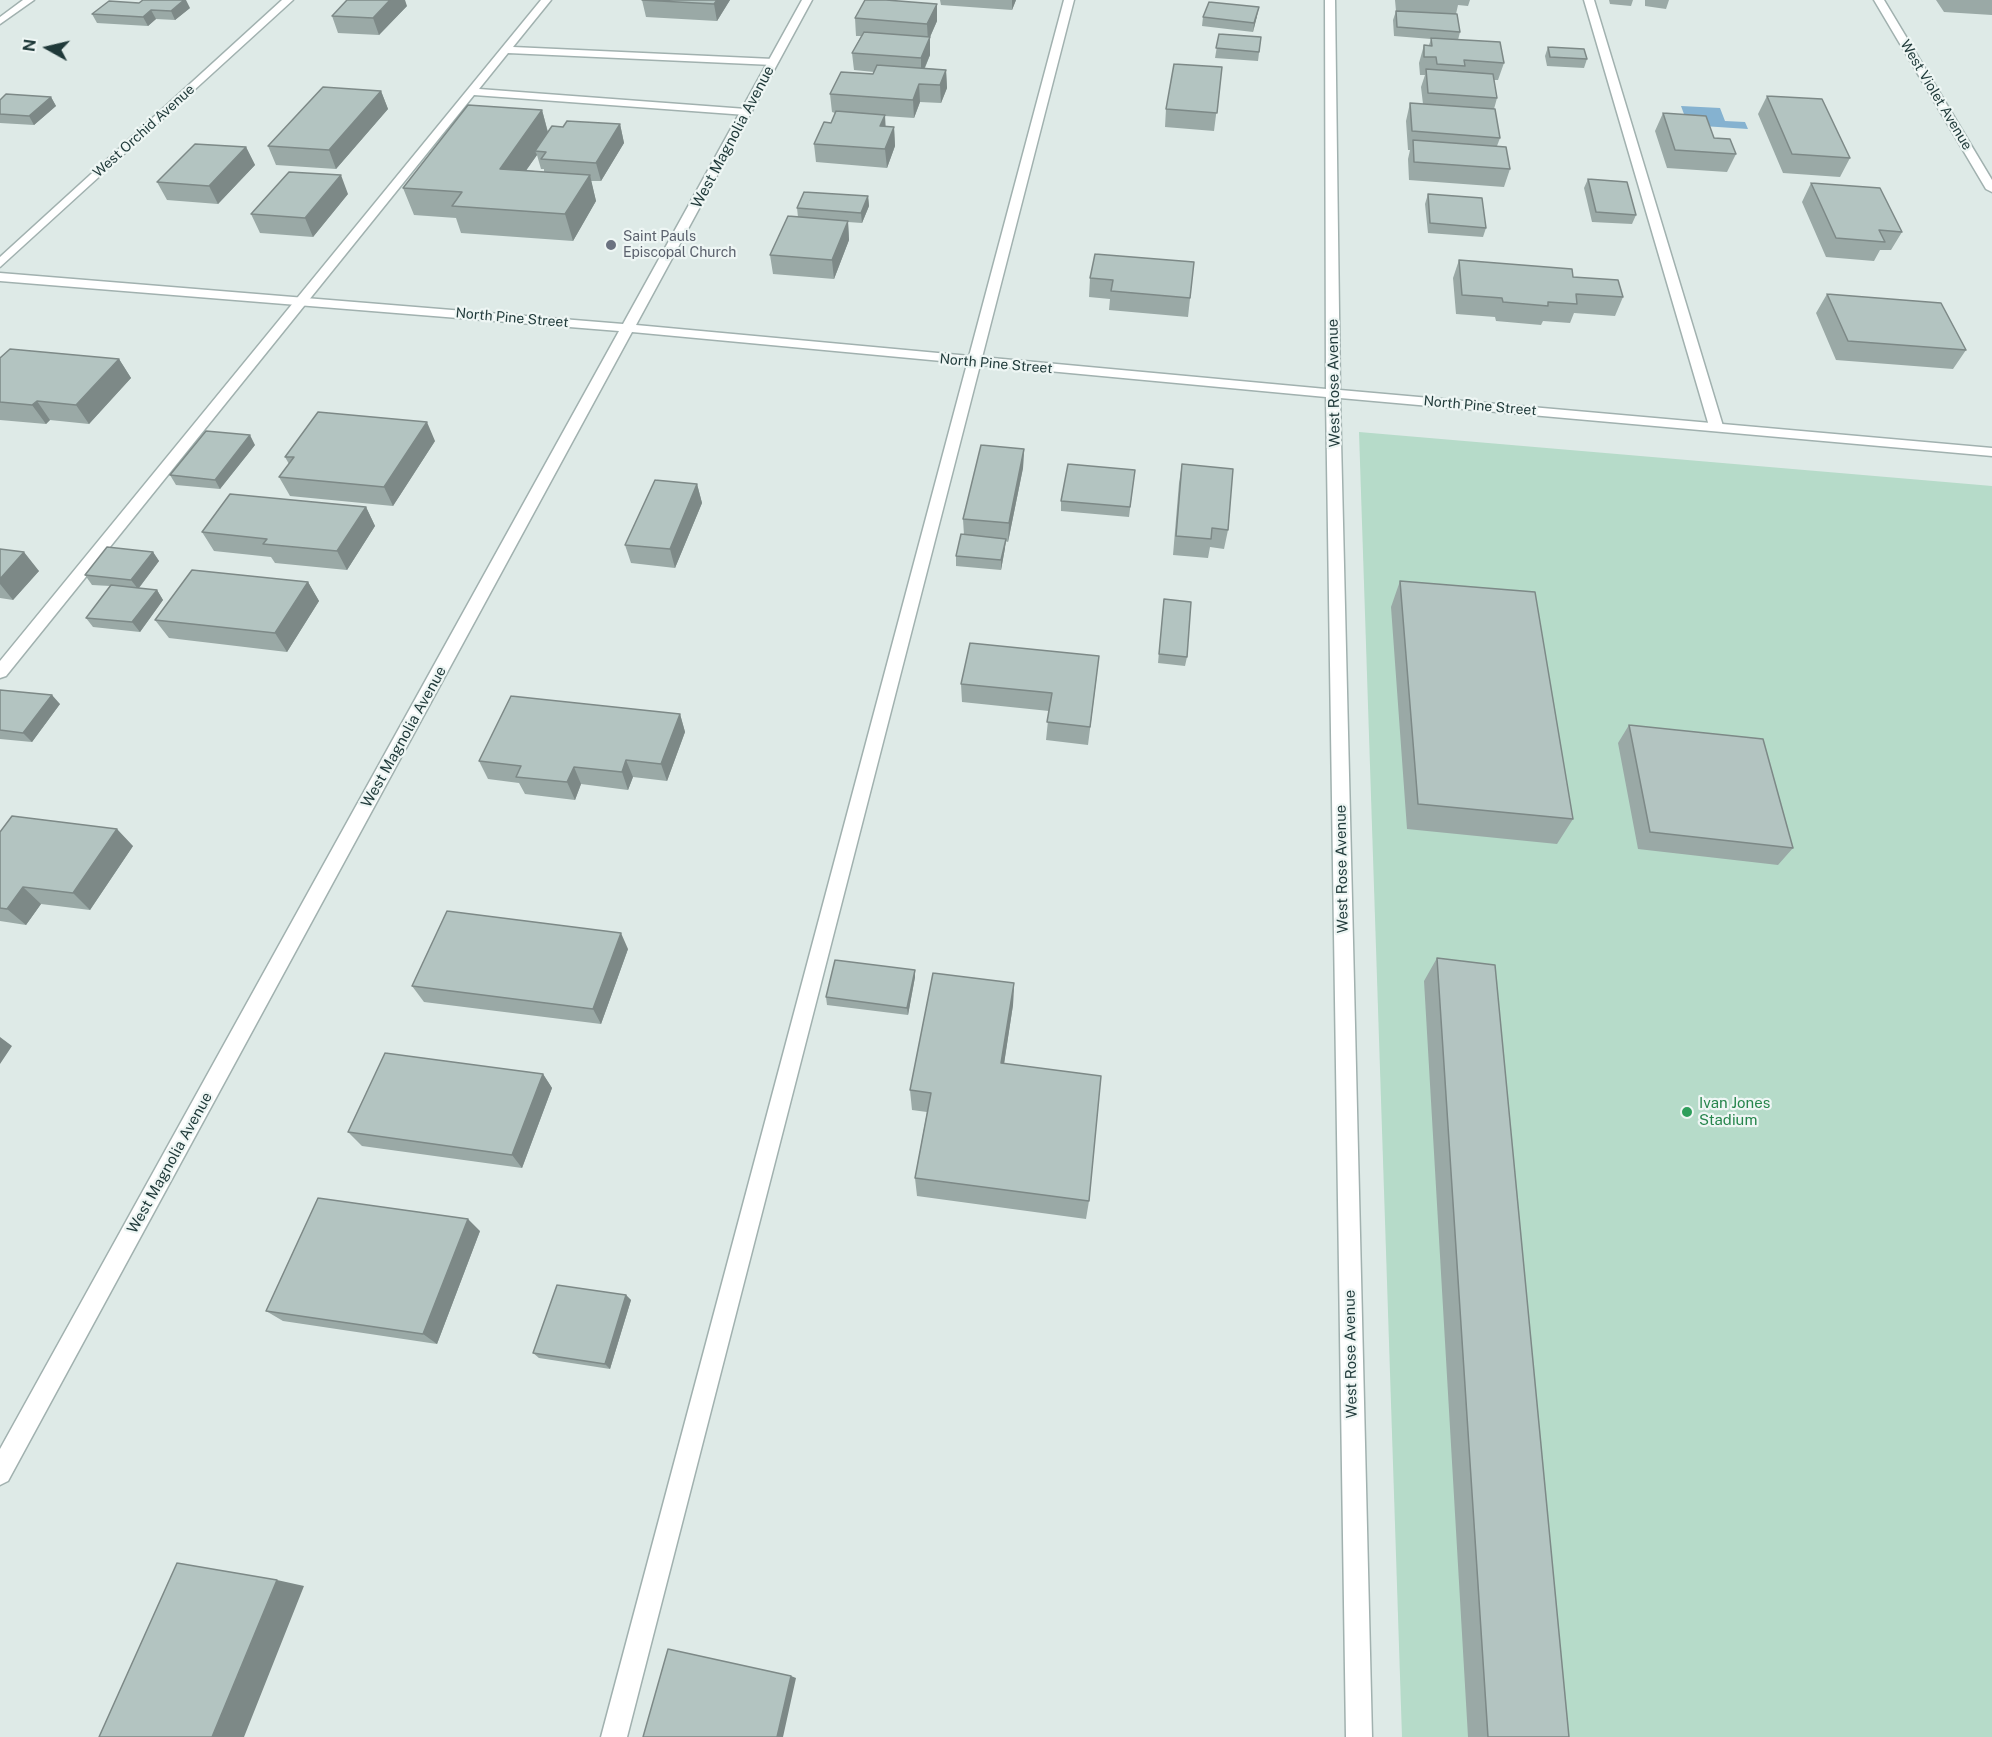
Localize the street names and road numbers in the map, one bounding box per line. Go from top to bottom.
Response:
street label: West Violet Avenue [1896,37,1976,153]
street label: West Magnolia Avenue [688,63,778,211]
street label: West Orchid Avenue [90,81,198,181]
street label: North Pine Street [455,305,569,331]
street label: West Rose Avenue [1324,319,1344,447]
street label: North Pine Street [939,351,1053,377]
street label: North Pine Street [1423,393,1537,419]
street label: West Magnolia Avenue [358,663,450,811]
street label: West Rose Avenue [1332,805,1352,933]
street label: West Magnolia Avenue [124,1089,216,1237]
street label: West Rose Avenue [1341,1290,1361,1418]

